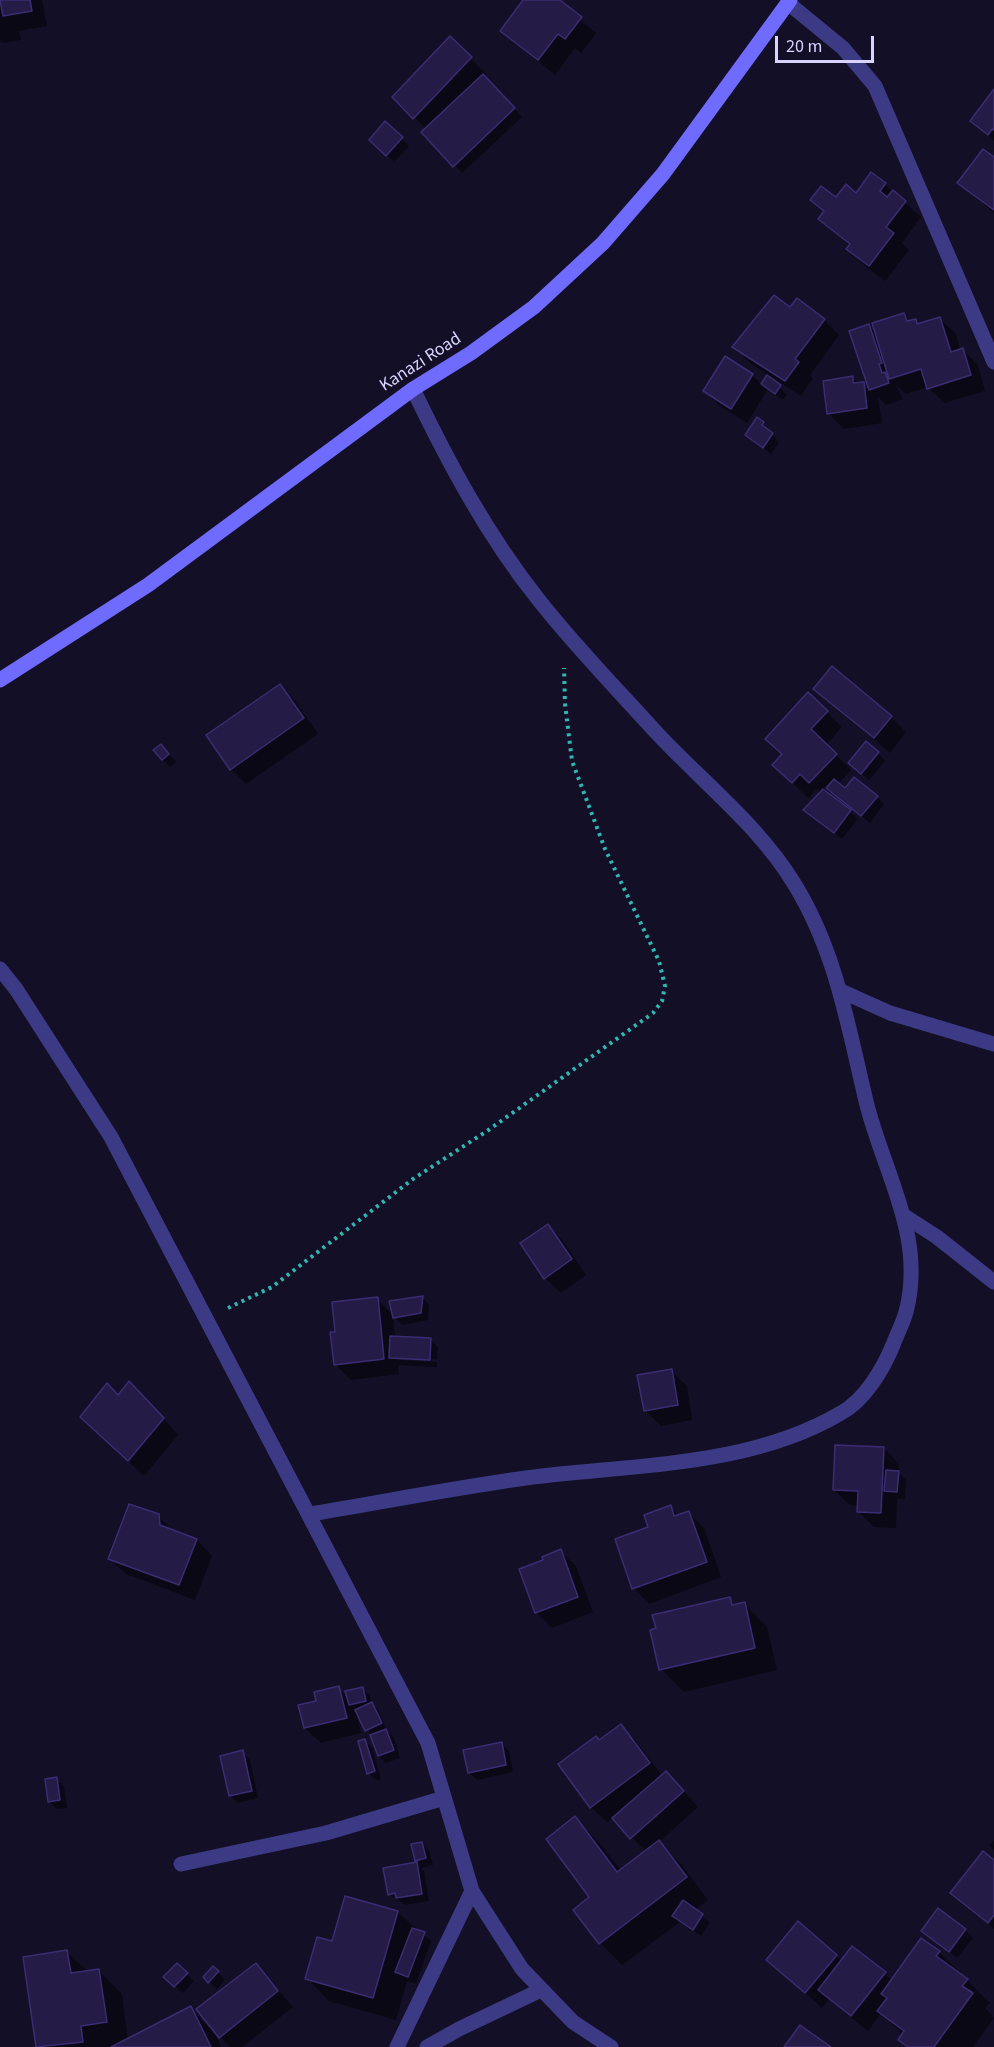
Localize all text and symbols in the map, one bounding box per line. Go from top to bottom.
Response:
scale bar [778,24,877,62]
text: 20 m [786,34,822,59]
street label: Kanazi Road [376,329,466,397]

